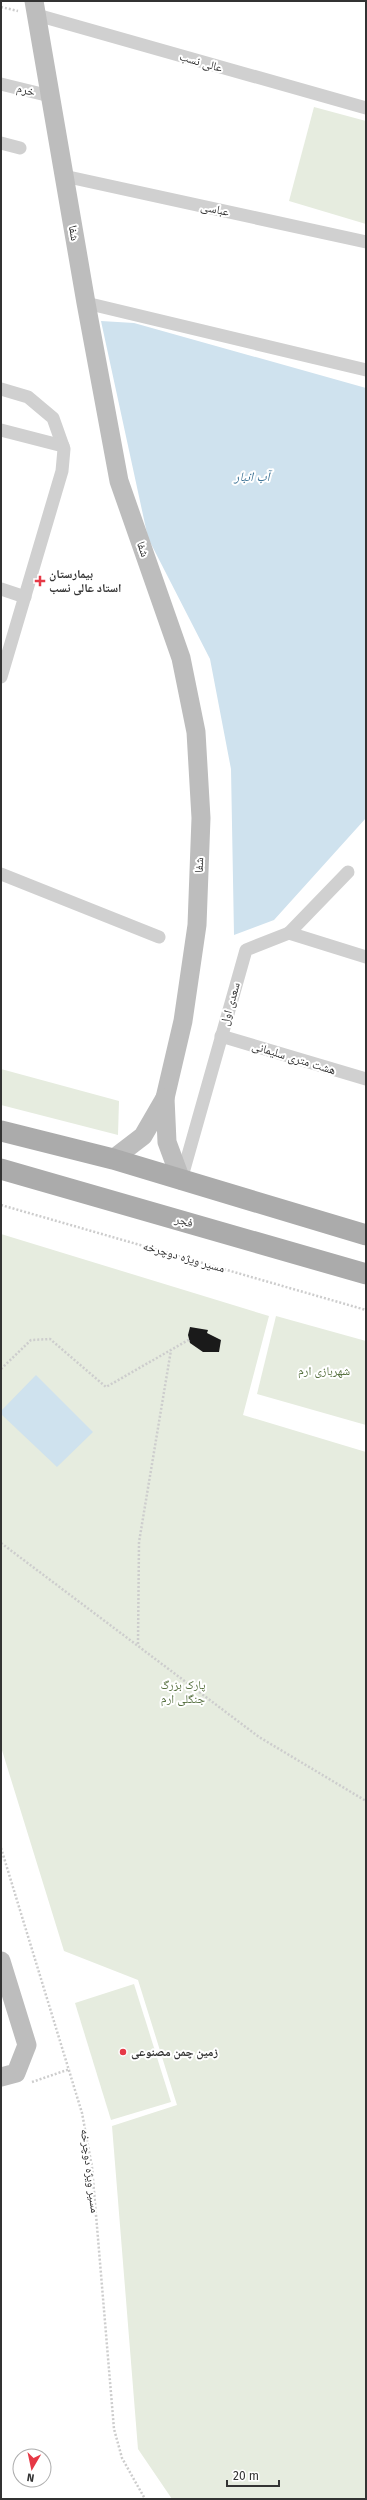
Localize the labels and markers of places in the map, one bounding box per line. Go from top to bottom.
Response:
place label: بیمارستان استاد عالی نسب [49,567,122,596]
marker: بیمارستان استاد عالی نسب [34,575,46,587]
place label: زمین چمن مصنوعی [131,2045,218,2060]
marker: زمین چمن مصنوعی [118,2047,128,2057]

